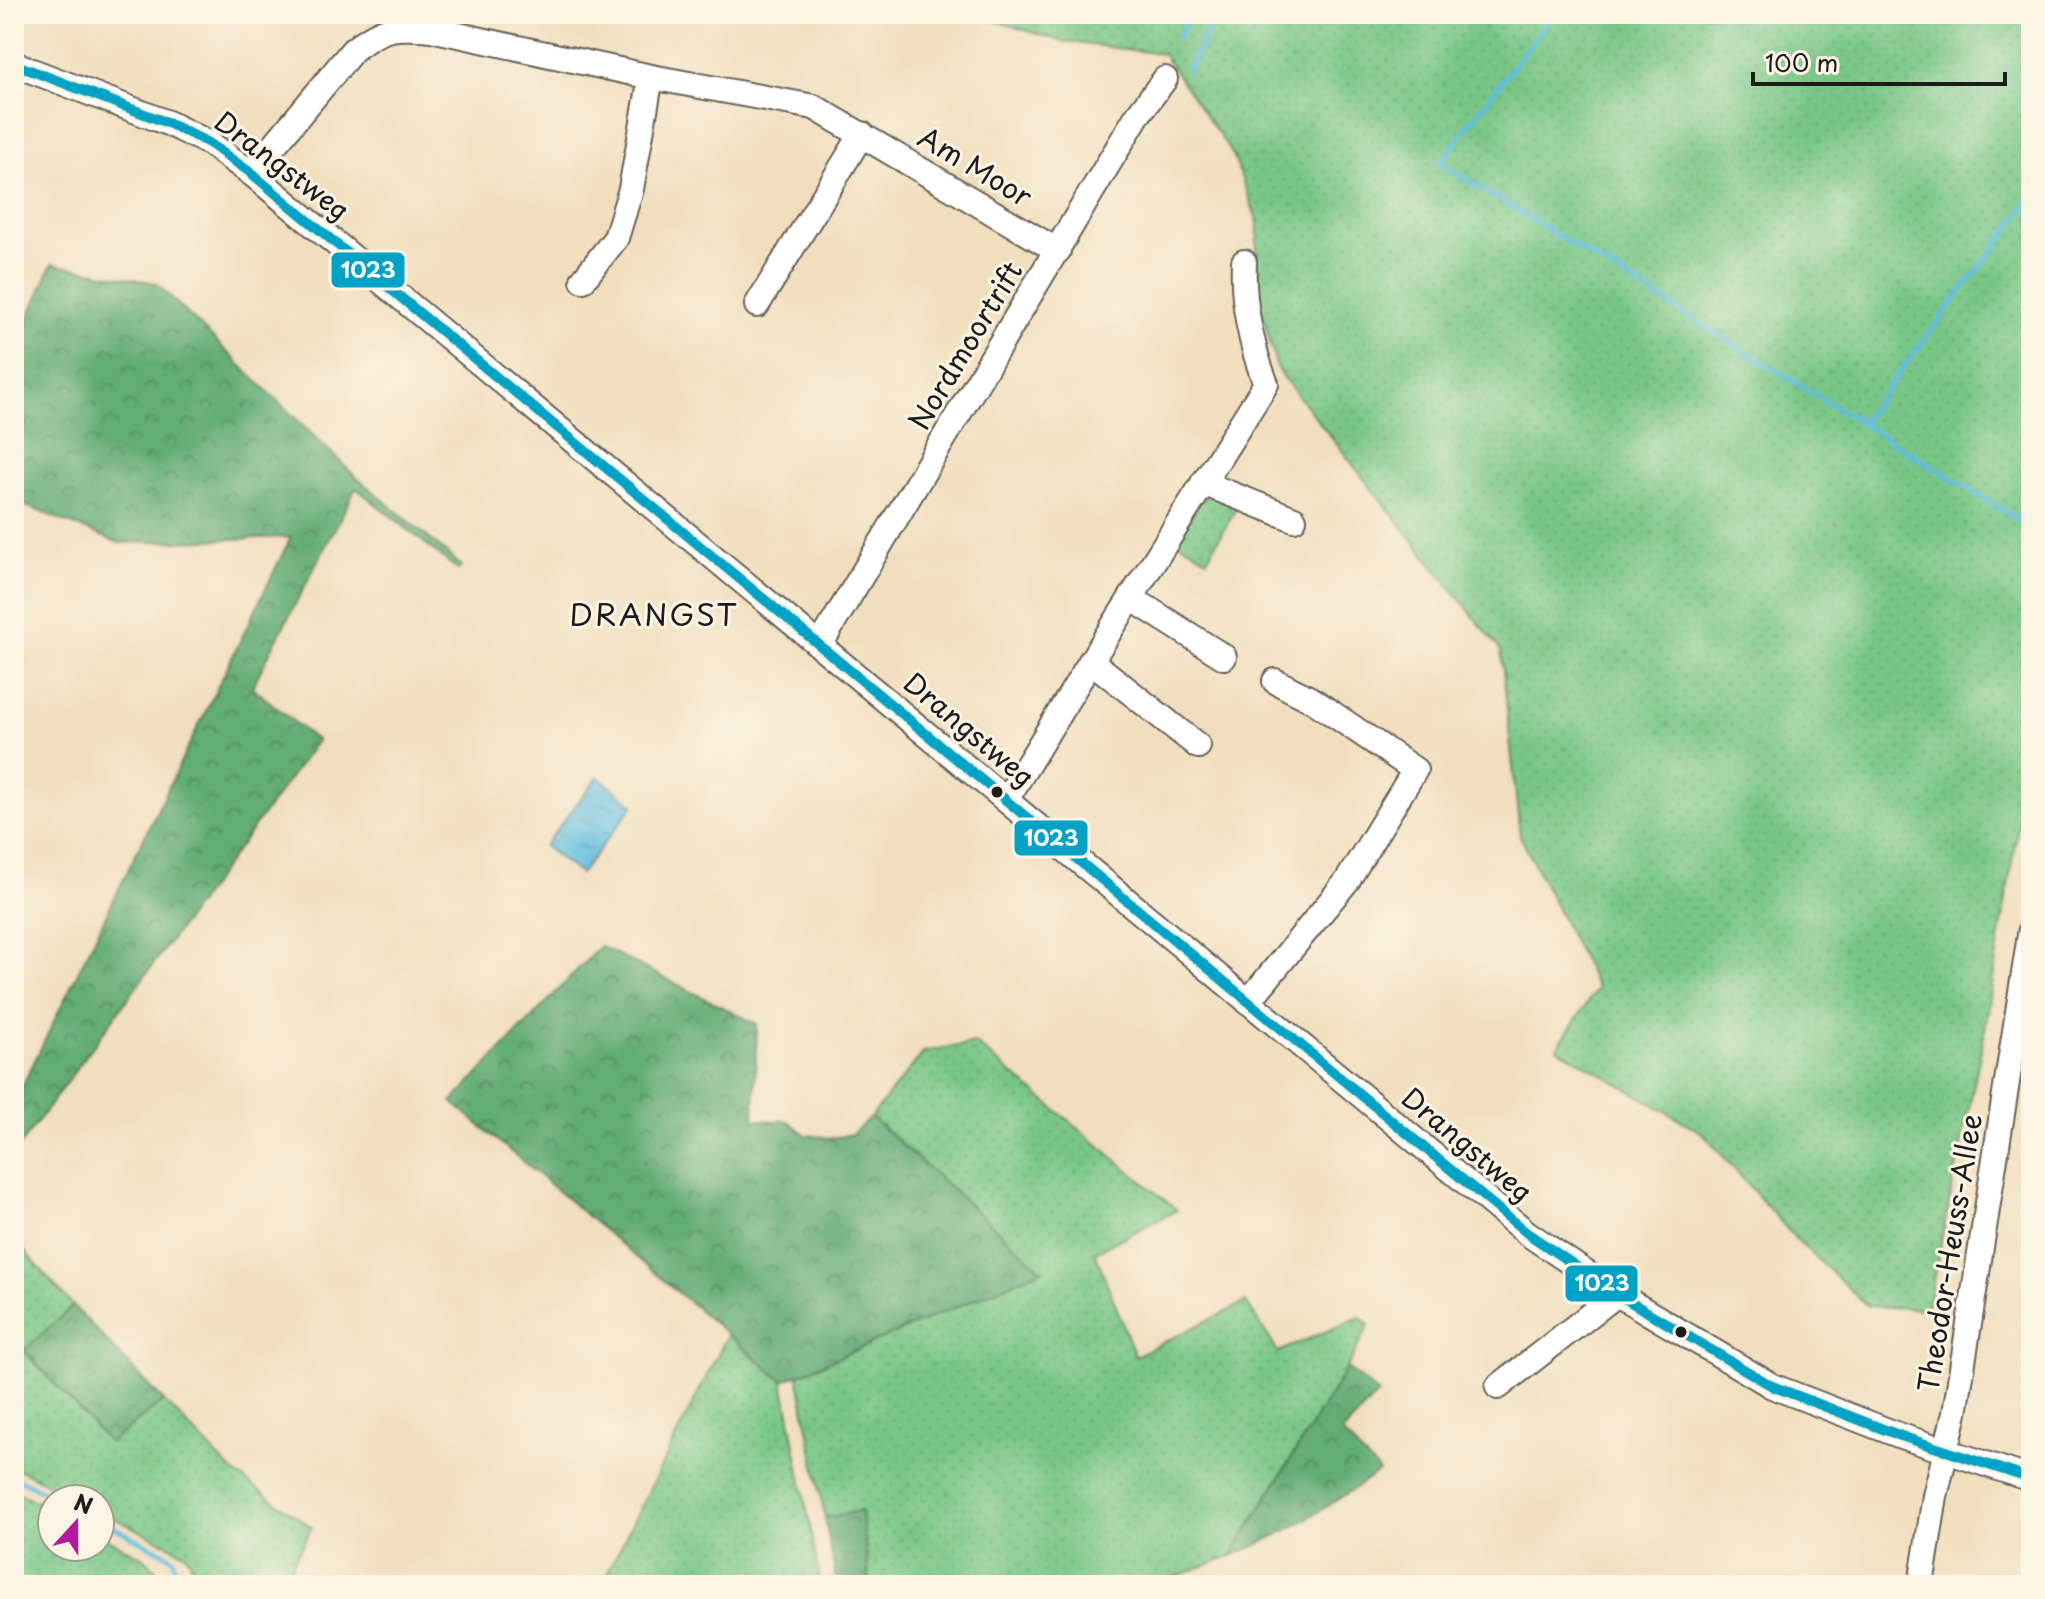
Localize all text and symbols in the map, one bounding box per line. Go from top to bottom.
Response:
scale bar [1753,36,2005,86]
text: 100 m [1765,44,1838,80]
street label: Drangstweg [206,99,360,230]
street label: Am Moor [911,115,1041,217]
line badge: 1023 [330,251,406,289]
text: 1023 [340,252,396,285]
street label: Nordmoortrift [897,252,1032,438]
district label: DRANGST [569,591,739,636]
street label: Drangstweg [895,661,1045,797]
unlabelled marker [989,784,1005,800]
line badge: 1023 [1013,819,1089,857]
text: 1023 [1023,820,1079,853]
street label: Drangstweg [1393,1076,1543,1212]
street label: Theodor-Heuss-Allee [1905,1111,1992,1395]
line badge: 1023 [1564,1264,1639,1303]
text: 1023 [1574,1265,1630,1298]
unlabelled marker [1673,1324,1689,1340]
north arrow [36,1483,116,1563]
text: N [70,1484,98,1521]

